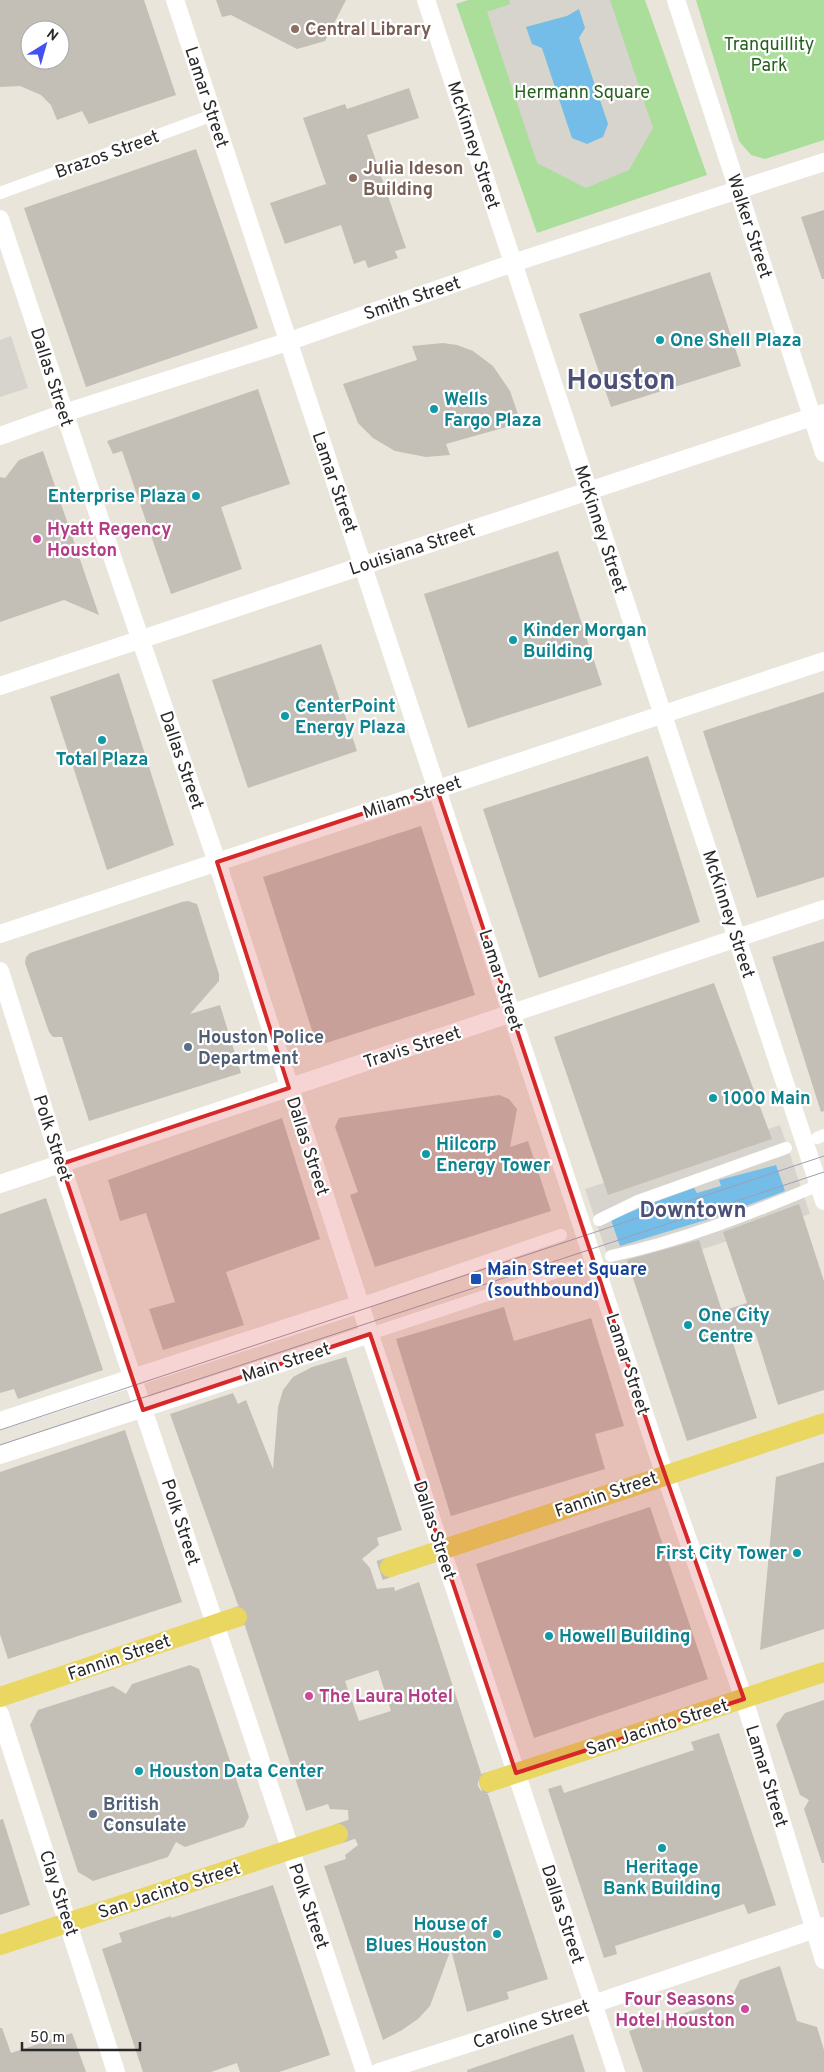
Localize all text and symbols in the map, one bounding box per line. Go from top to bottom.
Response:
place label: Central Library [305,19,431,42]
north arrow [20,20,70,70]
marker: Central Library [289,23,301,35]
text: N [43,26,61,46]
park label: Tranquillity Park [724,34,814,78]
street label: Lamar Street [178,44,233,151]
street label: McKinney Street [441,78,504,212]
park label: Hermann Square [514,82,650,105]
street label: Brazos Street [52,126,163,185]
place label: Julia Ideson Building [363,158,464,202]
street label: Walker Street [721,171,776,282]
marker: Julia Ideson Building [347,172,359,184]
street label: Smith Street [361,272,464,327]
street label: Dallas Street [24,325,77,430]
place label: One Shell Plaza [670,330,802,353]
marker: One Shell Plaza [654,334,666,346]
district label: Houston [566,364,676,400]
place label: Wells Fargo Plaza [444,389,541,433]
marker: Wells Fargo Plaza [428,403,440,415]
street label: Lamar Street [306,429,362,536]
street label: McKinney Street [568,462,631,596]
place label: Enterprise Plaza [48,486,186,509]
marker: Enterprise Plaza [190,490,202,502]
place label: Hyatt Regency Houston [47,519,171,563]
street label: Louisiana Street [347,519,478,582]
marker: Hyatt Regency Houston [31,533,43,545]
place label: Kinder Morgan Building [523,620,647,664]
marker: Kinder Morgan Building [507,634,519,646]
place label: CenterPoint Energy Plaza [295,696,406,740]
street label: Dallas Street [153,708,208,813]
marker: CenterPoint Energy Plaza [279,710,291,722]
marker: Total Plaza [96,734,108,746]
place label: Total Plaza [56,749,148,772]
street label: Milam Street [360,772,465,825]
street label: McKinney Street [696,847,759,981]
street label: Lamar Street [472,927,527,1034]
street label: Travis Street [361,1022,464,1075]
place label: Houston Police Department [198,1027,324,1071]
marker: Houston Police Department [182,1041,194,1053]
place label: 1000 Main [723,1088,811,1111]
street label: Polk Street [27,1092,76,1185]
marker: 1000 Main [707,1092,719,1104]
street label: Dallas Street [280,1094,333,1199]
place label: Hilcorp Energy Tower [436,1134,551,1178]
marker: Hilcorp Energy Tower [420,1148,432,1160]
district label: Downtown [640,1198,746,1225]
place label: Main Street Square (southbound) [487,1259,647,1303]
marker: Main Street Square (southbound) [469,1272,483,1286]
place label: One City Centre [698,1305,770,1349]
street label: Lamar Street [599,1311,654,1418]
marker: One City Centre [682,1319,694,1331]
street label: Main Street [239,1338,334,1389]
street label: Fannin Street [552,1467,661,1524]
street label: Polk Street [155,1476,204,1569]
street label: Dallas Street [407,1478,460,1583]
place label: First City Tower [656,1543,787,1566]
marker: First City Tower [791,1547,803,1559]
place label: Howell Building [559,1626,690,1649]
street label: Fannin Street [65,1630,174,1687]
marker: Howell Building [543,1630,555,1642]
place label: The Laura Hotel [319,1686,453,1709]
marker: The Laura Hotel [303,1690,315,1702]
street label: San Jacinto Street [583,1695,732,1762]
street label: Lamar Street [739,1723,792,1830]
place label: Houston Data Center [149,1761,324,1784]
marker: Houston Data Center [133,1765,145,1777]
place label: British Consulate [103,1794,186,1838]
marker: British Consulate [87,1808,99,1820]
marker: Heritage Bank Building [656,1842,668,1854]
street label: Clay Street [33,1848,82,1939]
place label: Heritage Bank Building [603,1857,721,1901]
street label: San Jacinto Street [95,1858,244,1925]
street label: Polk Street [282,1860,333,1953]
street label: Dallas Street [535,1862,588,1967]
place label: House of Blues Houston [366,1914,487,1958]
marker: House of Blues Houston [491,1928,503,1940]
place label: Four Seasons Hotel Houston [615,1989,735,2033]
street label: Caroline Street [470,1996,593,2055]
marker: Four Seasons Hotel Houston [739,2003,751,2015]
scale bar [22,2020,140,2052]
text: 50 m [30,2029,65,2048]

